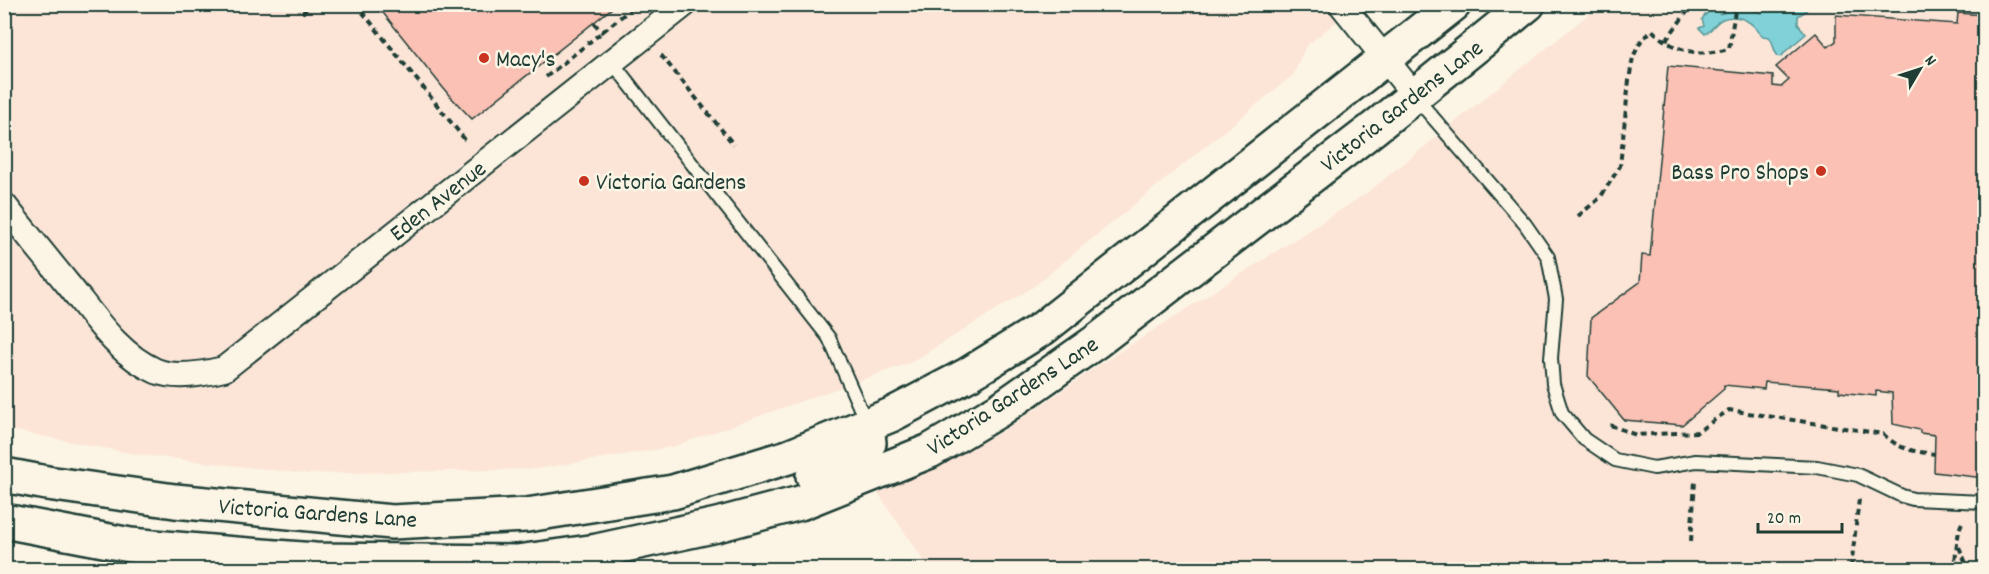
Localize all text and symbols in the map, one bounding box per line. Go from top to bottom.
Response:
street label: Victoria Gardens Lane [1314,33,1492,182]
north arrow [1890,39,1950,99]
place label: Macy's [496,44,556,78]
marker: Macy's [477,51,491,65]
text: N [1918,51,1941,72]
street label: Eden Avenue [383,154,495,251]
place label: Bass Pro Shops [1671,157,1809,191]
marker: Bass Pro Shops [1814,164,1828,178]
place label: Victoria Gardens [596,167,746,201]
marker: Victoria Gardens [577,174,591,188]
street label: Victoria Gardens Lane [921,329,1106,466]
street label: Victoria Gardens Lane [218,491,418,539]
scale bar [1758,496,1842,534]
text: 20 m [1767,507,1801,532]

